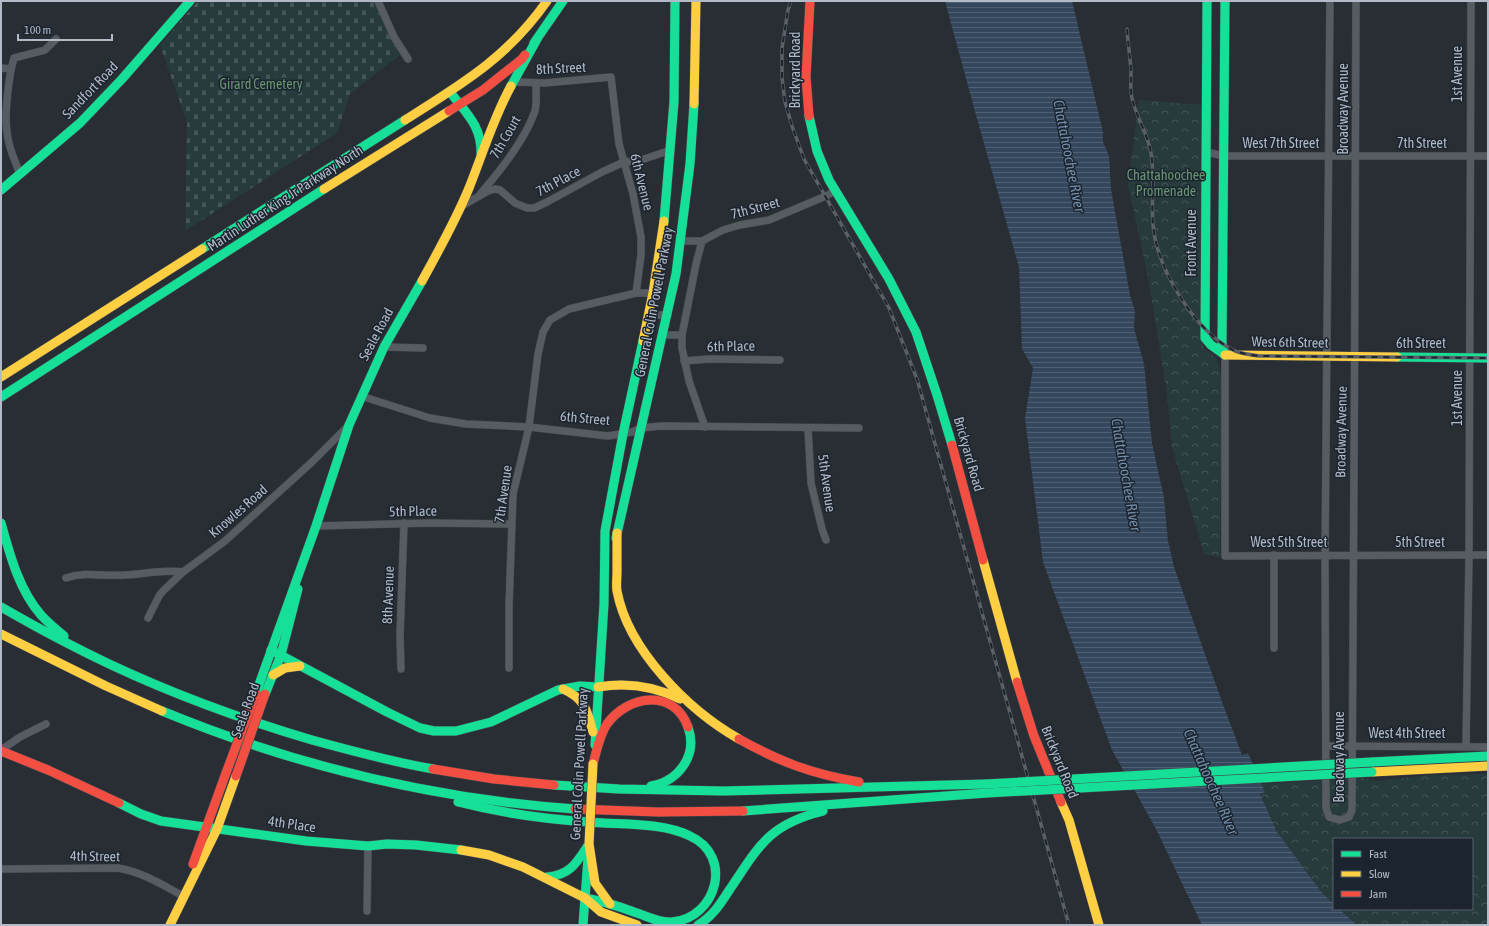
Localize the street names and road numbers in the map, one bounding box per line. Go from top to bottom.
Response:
street label: Brickyard Road [787,32,803,108]
street label: 1st Avenue [1449,46,1465,102]
street label: Sandfort Road [59,58,121,122]
street label: 8th Street [536,59,586,77]
street label: Broadway Avenue [1335,63,1351,155]
street label: 7th Court [486,113,524,161]
street label: West 7th Street [1242,135,1320,151]
street label: 7th Street [1397,135,1447,151]
street label: Martin Luther King Jr Parkway North [204,142,366,254]
street label: 6th Avenue [627,152,657,212]
street label: 7th Place [533,163,583,199]
street label: 7th Street [729,194,781,222]
street label: Front Avenue [1183,209,1199,277]
street label: General Colin Powell Parkway [632,225,676,378]
street label: Seale Road [355,305,397,363]
street label: West 6th Street [1251,333,1329,351]
street label: 6th Street [1396,335,1446,351]
street label: 6th Place [707,338,755,354]
street label: 1st Avenue [1449,370,1465,426]
street label: Broadway Avenue [1332,386,1350,478]
street label: 6th Street [559,408,611,428]
street label: Brickyard Road [951,415,987,493]
street label: 5th Avenue [815,453,839,513]
street label: 7th Avenue [491,464,515,524]
street label: Knowles Road [206,481,270,541]
street label: 5th Place [389,503,437,519]
street label: West 5th Street [1250,534,1328,550]
street label: 5th Street [1395,534,1445,550]
street label: 8th Avenue [379,566,397,624]
street label: Seale Road [228,680,262,740]
street label: General Colin Powell Parkway [567,687,591,841]
street label: Broadway Avenue [1331,711,1347,803]
street label: Brickyard Road [1038,723,1082,801]
street label: West 4th Street [1368,725,1446,741]
street label: 4th Place [267,813,317,835]
street label: 4th Street [70,848,120,864]

